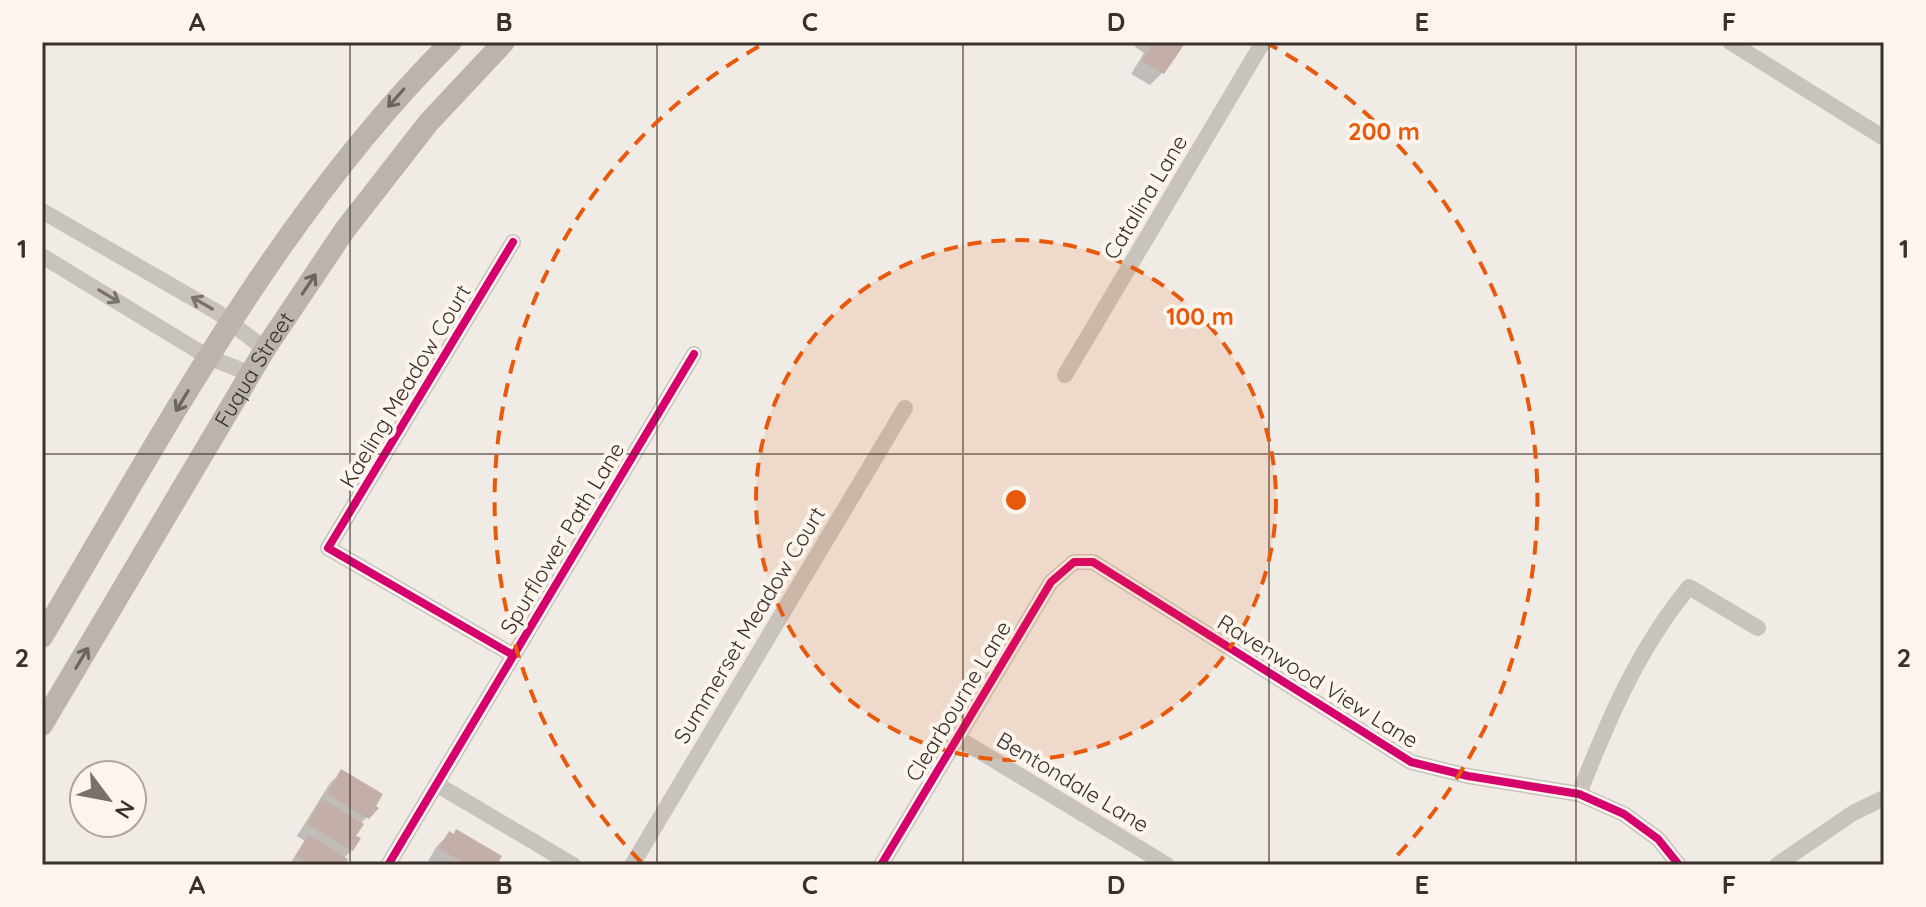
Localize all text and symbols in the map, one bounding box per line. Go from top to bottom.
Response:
text: A [189,5,206,38]
text: B [495,5,513,38]
text: C [802,5,818,38]
text: D [1107,5,1125,38]
text: E [1415,5,1429,38]
text: F [1722,5,1736,38]
one-way arrow [387,87,405,107]
text: 200 m [1348,116,1420,146]
street label: Catalina Lane [1097,130,1193,264]
text: 1 [17,232,27,265]
text: 1 [1899,232,1909,265]
one-way arrow [300,274,317,296]
street label: Kaeling Meadow Court [333,279,477,493]
one-way arrow [97,289,120,305]
one-way arrow [191,295,215,310]
text: 100 m [1166,301,1234,331]
street label: Fuqua Street [208,306,300,432]
one-way arrow [173,389,189,412]
street label: Spurflower Path Lane [494,437,630,639]
centre of rings [1002,486,1030,514]
street label: Summerset Meadow Court [667,501,831,749]
street label: Ravenwood View Lane [1212,608,1424,754]
street label: Clearbourne Lane [899,616,1017,786]
text: 2 [15,641,29,674]
text: 2 [1897,641,1911,674]
one-way arrow [74,647,90,670]
street label: Bentondale Lane [992,725,1154,839]
north arrow [68,759,148,839]
text: N [109,795,141,824]
text: A [189,868,206,901]
text: B [495,868,513,901]
text: C [802,868,818,901]
text: D [1107,868,1125,901]
text: E [1415,868,1429,901]
text: F [1722,868,1736,901]

